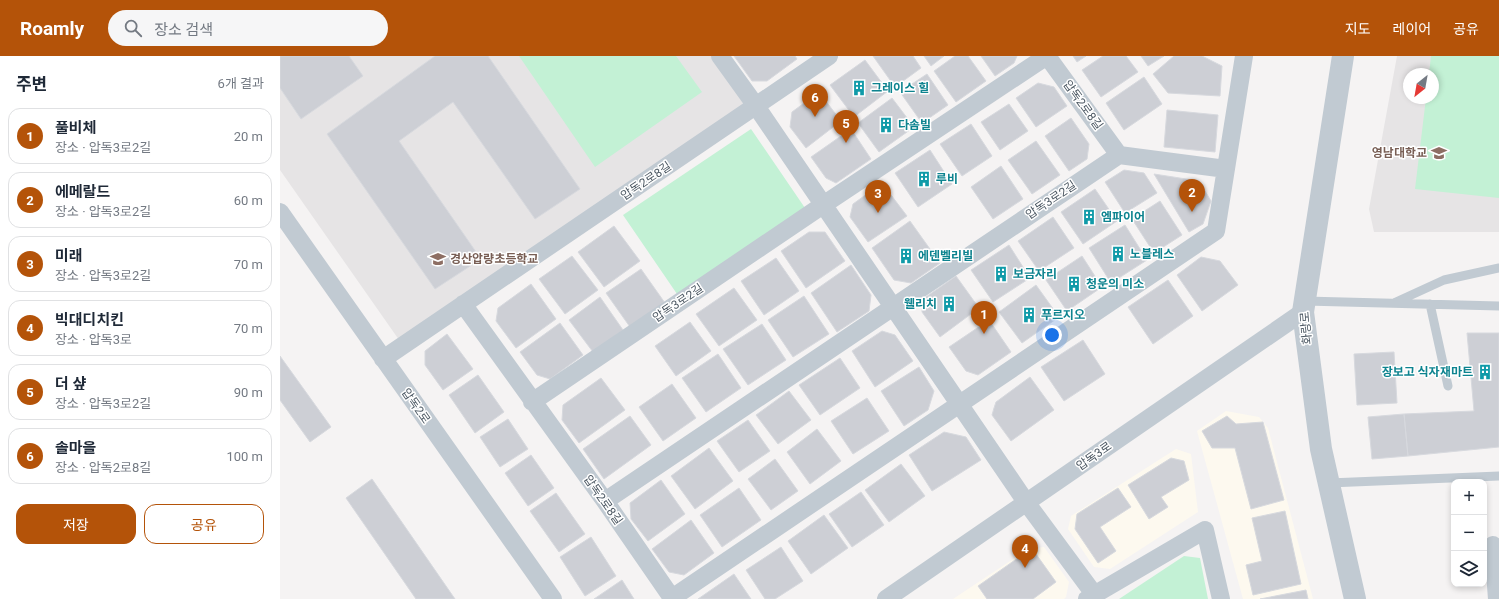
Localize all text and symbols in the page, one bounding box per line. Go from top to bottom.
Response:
search box [108,10,388,46]
text: Roamly [20,17,84,40]
icon: search [122,17,144,39]
text: 장소 검색 [154,21,213,39]
text: 지도 [1345,21,1371,37]
text: 레이어 [1393,21,1431,37]
text: 공유 [1453,21,1479,37]
north arrow [1403,68,1439,104]
text: 주변 [16,74,47,94]
text: 6개 결과 [218,76,264,91]
street label: 압독2로8길 [1060,78,1106,132]
building icon: 그레이스 힐 [850,79,868,97]
place label: 그레이스 힐 [871,81,929,95]
pin: 6 [802,84,828,117]
pin: 5 [833,110,859,143]
building icon: 다솜빌 [877,116,895,134]
place label: 다솜빌 [898,118,931,132]
text: 풀비체 [55,119,96,137]
text: 1 [26,129,34,144]
text: 20 m [234,129,263,144]
text: 장소 · 압독3로2길 [55,140,151,155]
school or university icon: 영남대학교 [1430,144,1448,162]
place label: 영남대학교 [1372,146,1427,160]
street label: 압독2로8길 [618,159,674,203]
building icon: 루비 [915,170,933,188]
place label: 루비 [936,172,958,186]
street label: 압독3로2길 [1023,178,1079,222]
pin: 2 [1179,179,1205,212]
pin: 3 [865,180,891,213]
text: 에메랄드 [55,183,110,201]
text: 2 [26,193,34,208]
text: 60 m [234,193,263,208]
text: 장소 · 압독3로2길 [55,204,151,219]
building icon: 엠파이어 [1080,208,1098,226]
place label: 엠파이어 [1101,210,1145,224]
building icon: 노블레스 [1109,245,1127,263]
text: 미래 [55,247,83,265]
building icon: 에덴벨리빌 [897,247,915,265]
place label: 노블레스 [1130,247,1174,261]
place label: 에덴벨리빌 [918,249,973,263]
school or university icon: 경산압량초등학교 [429,250,447,268]
place label: 경산압량초등학교 [450,252,538,266]
text: 3 [26,257,34,272]
text: 70 m [234,257,263,272]
building icon: 보금자리 [992,265,1010,283]
place label: 보금자리 [1013,267,1057,281]
text: 장소 · 압독3로2길 [55,268,151,283]
building icon: 청운의 미소 [1065,275,1083,293]
place label: 청운의 미소 [1086,277,1144,291]
street label: 압독3로2길 [650,281,706,325]
building icon: 웰리치 [940,295,958,313]
place label: 웰리치 [904,297,937,311]
pin: 1 [971,301,997,334]
building icon: 푸르지오 [1020,306,1038,324]
place label: 푸르지오 [1041,308,1085,322]
text: 빅대디치킨 [55,311,124,329]
street label: 화랑로 [1298,311,1314,345]
text: 4 [26,321,34,336]
text: 70 m [234,321,263,336]
your location [1042,325,1062,345]
text: 장소 · 압독3로 [55,332,132,347]
building icon: 장보고 식자재마트 [1476,363,1494,381]
place label: 장보고 식자재마트 [1382,365,1473,379]
text: 더 샾 [55,375,86,393]
text: 5 [26,385,34,400]
text: 90 m [234,385,263,400]
street label: 압독2로 [399,386,433,426]
text: 장소 · 압독3로2길 [55,396,151,411]
text: 솔마을 [55,439,96,457]
street label: 압독3로 [1074,439,1114,473]
text: 6 [26,449,34,464]
text: 100 m [226,449,263,464]
text: 장소 · 압독2로8길 [55,460,151,475]
street label: 압독2로8길 [581,472,625,528]
map controls [1451,479,1487,587]
button: + [1451,479,1487,515]
button: 저장 [16,504,136,544]
button: 공유 [144,504,264,544]
button: − [1451,515,1487,551]
pin: 4 [1012,535,1038,568]
button: layers [1451,551,1487,587]

